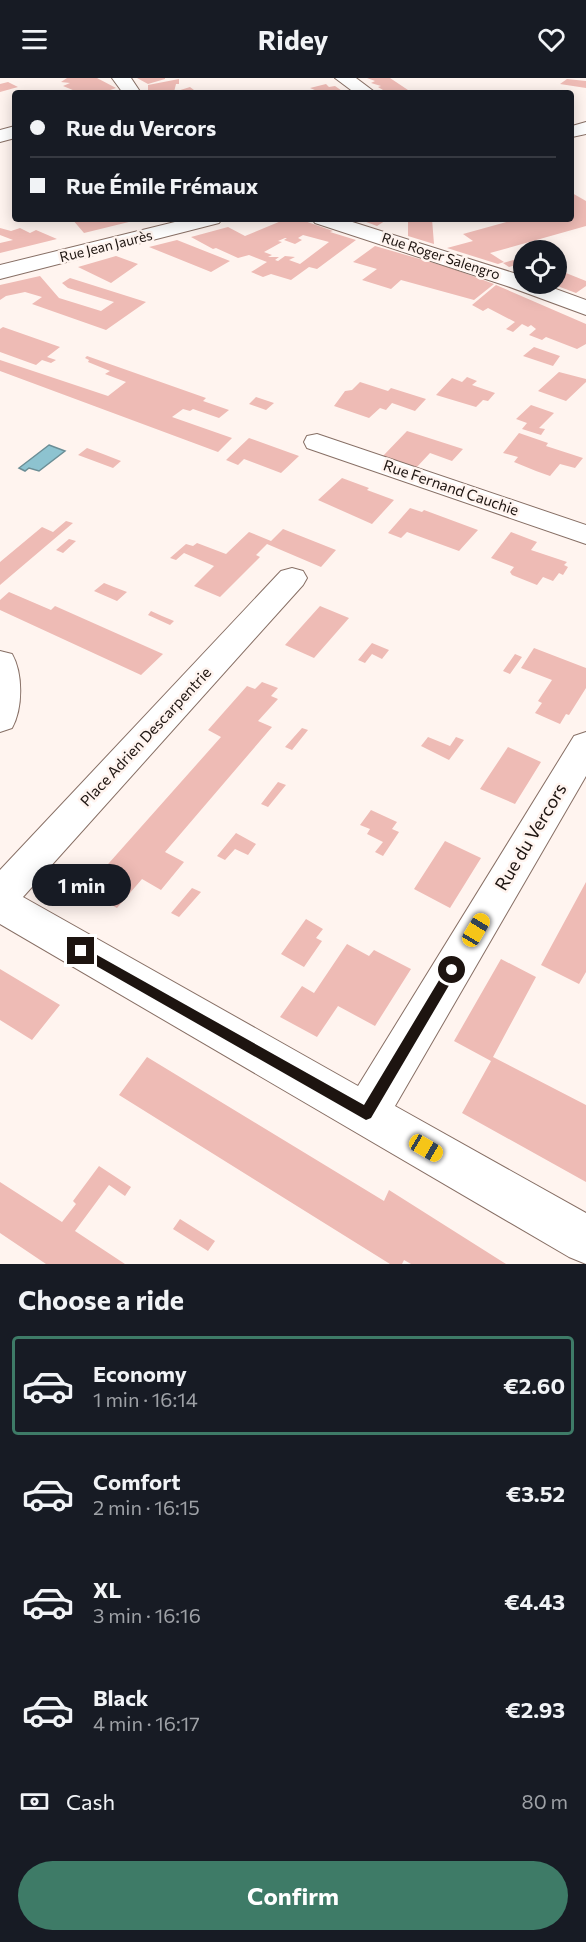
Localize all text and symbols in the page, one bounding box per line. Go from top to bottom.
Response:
icon: menu [18,23,51,56]
text: Ridey [258,23,328,56]
icon: heart [535,23,568,56]
text: Rue du Vercors [66,114,216,141]
text: Rue Émile Frémaux [66,172,258,199]
street label: Rue Jean Jaurès [58,226,154,265]
street label: Rue Roger Salengro [380,228,502,283]
map controls [513,240,567,294]
button: locate [513,240,567,294]
street label: Rue Fernand Cauchie [381,455,522,519]
street label: Place Adrien Descarpentrie [76,663,214,810]
street label: Rue du Vercors [490,779,571,894]
callout: 1 min [32,864,130,906]
text: 1 min [58,873,105,897]
car [459,910,493,950]
route end [67,937,94,964]
route start [438,956,465,983]
car [406,1131,446,1165]
text: Choose a ride [18,1283,184,1316]
icon: car [21,1359,75,1413]
text: Economy [93,1360,187,1387]
text: €2.60 [503,1372,565,1399]
text: 1 min · 16:14 [93,1387,198,1411]
icon: car [21,1467,75,1521]
text: Comfort [93,1468,181,1495]
text: €3.52 [506,1480,565,1507]
text: 2 min · 16:15 [93,1495,200,1519]
icon: car [21,1575,75,1629]
text: XL [93,1576,121,1603]
text: €4.43 [504,1588,565,1615]
text: 3 min · 16:16 [93,1603,201,1627]
icon: car [21,1683,75,1737]
text: Black [93,1684,148,1711]
text: €2.93 [505,1696,565,1723]
text: 4 min · 16:17 [93,1711,200,1735]
icon: cash [18,1785,51,1818]
text: Cash [66,1788,115,1815]
text: 80 m [522,1789,568,1813]
button: Confirm [18,1861,568,1930]

